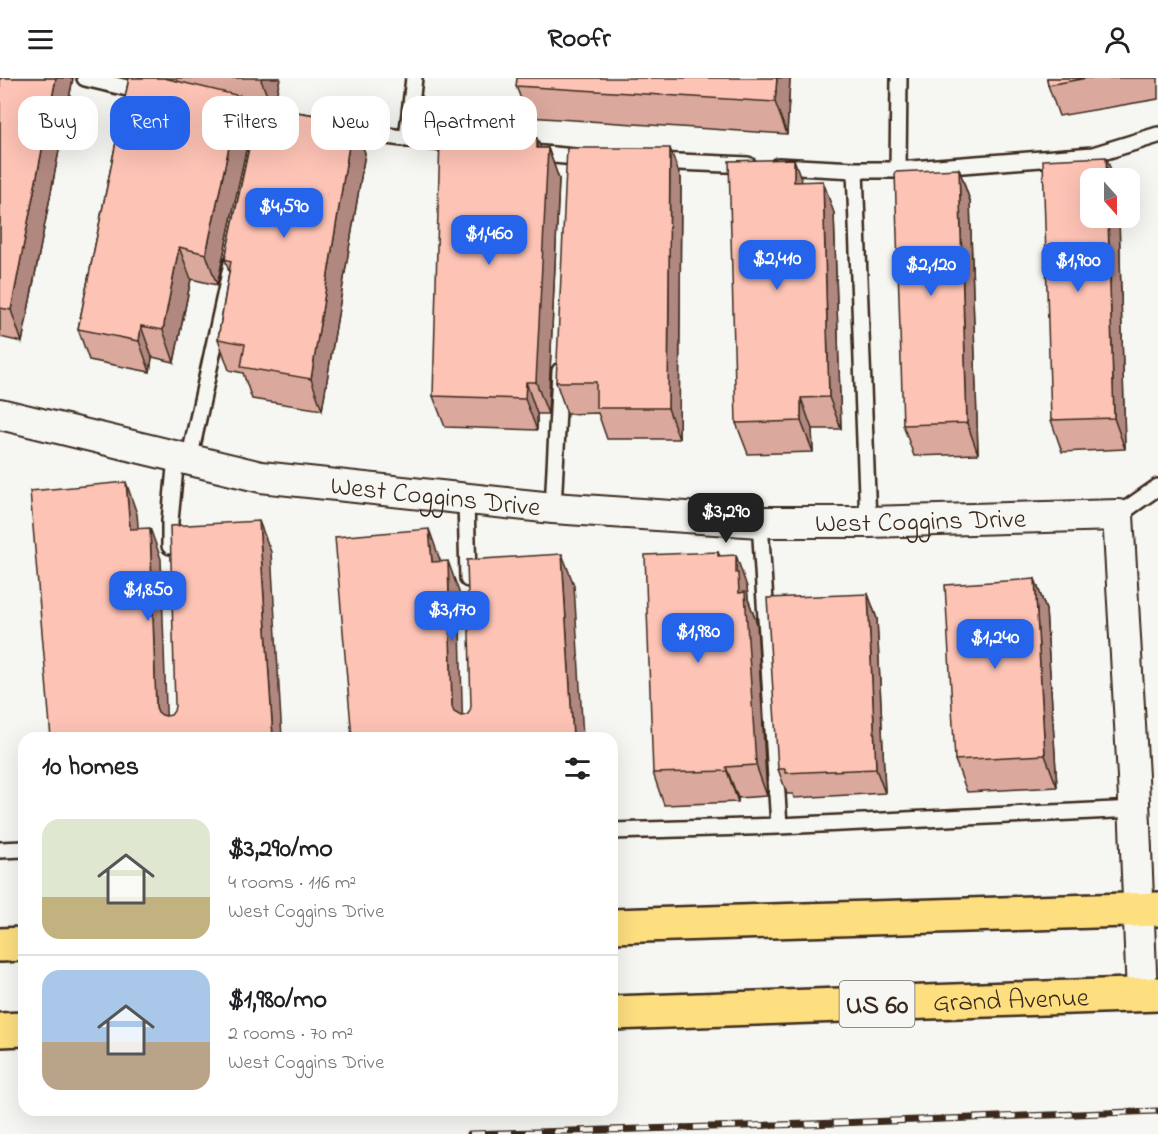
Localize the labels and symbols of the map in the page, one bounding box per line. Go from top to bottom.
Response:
north arrow [1080,168,1140,228]
pin: $4,590 [235,188,333,239]
pin: $1,460 [440,215,538,266]
pin: $2,410 [728,240,826,291]
pin: $1,900 [1029,242,1127,293]
pin: $2,120 [882,246,980,297]
street label: West Coggins Drive [328,467,543,529]
pin: $3,290 [677,493,775,544]
street label: West Coggins Drive [815,501,1027,544]
pin: $1,850 [99,571,197,622]
pin: $3,170 [403,591,501,642]
pin: $1,980 [649,613,747,664]
pin: $1,240 [946,619,1044,670]
street label: Grand Avenue [932,979,1090,1024]
road number: US 60 [840,981,914,1027]

